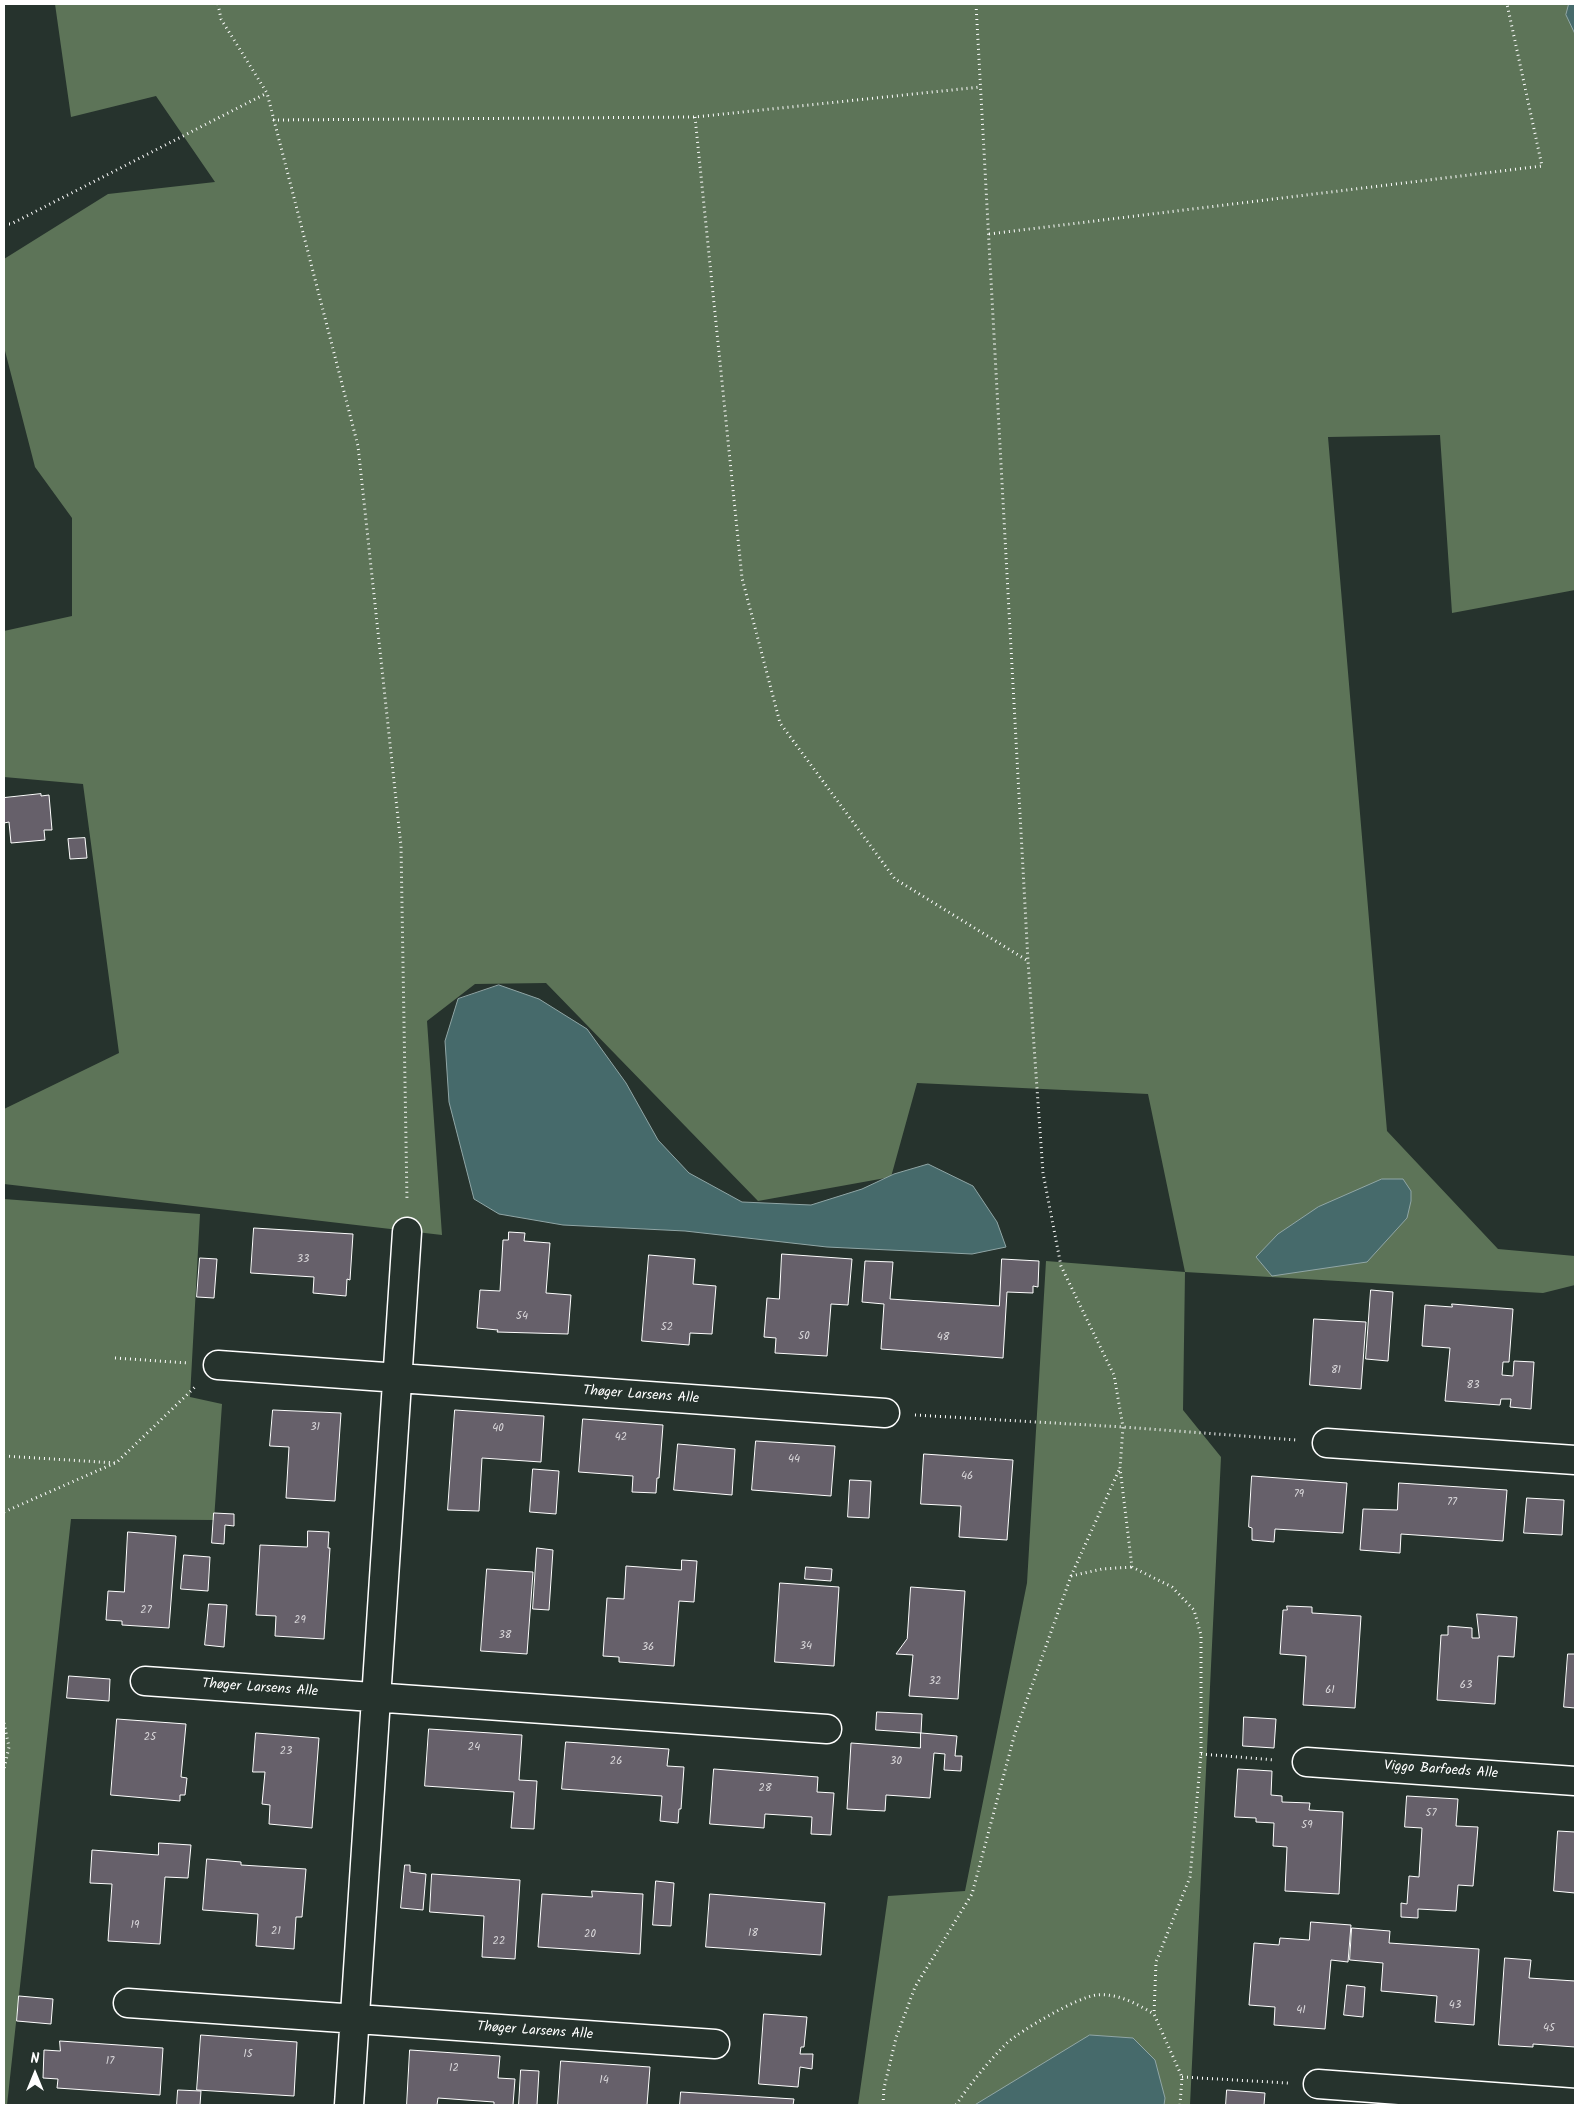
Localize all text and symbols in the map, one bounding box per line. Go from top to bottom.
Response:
house number: 33 [297,1253,309,1267]
house number: 54 [516,1310,528,1324]
house number: 52 [661,1321,673,1335]
house number: 50 [798,1330,810,1344]
house number: 48 [937,1331,949,1345]
house number: 81 [1331,1364,1341,1378]
house number: 83 [1467,1379,1479,1393]
street label: Thøger Larsens Alle [582,1384,700,1408]
house number: 31 [310,1421,320,1435]
house number: 40 [492,1422,504,1436]
house number: 42 [615,1431,627,1445]
house number: 44 [788,1453,800,1467]
house number: 46 [961,1470,973,1484]
house number: 79 [1294,1488,1304,1502]
house number: 77 [1447,1496,1457,1510]
house number: 27 [140,1604,152,1618]
house number: 29 [294,1614,306,1628]
house number: 38 [499,1629,511,1643]
house number: 34 [800,1640,812,1654]
house number: 36 [642,1641,654,1655]
house number: 32 [929,1675,941,1689]
street label: Thøger Larsens Alle [201,1677,319,1701]
house number: 63 [1460,1679,1472,1693]
house number: 61 [1325,1684,1335,1698]
house number: 25 [144,1731,156,1745]
house number: 24 [468,1741,480,1755]
house number: 23 [280,1745,292,1759]
house number: 26 [610,1755,622,1769]
house number: 30 [890,1755,902,1769]
street label: Viggo Barfoeds Alle [1383,1759,1499,1783]
house number: 28 [758,1782,772,1796]
house number: 57 [1426,1807,1436,1821]
house number: 59 [1301,1819,1313,1833]
house number: 19 [131,1919,139,1933]
house number: 21 [271,1925,281,1939]
house number: 18 [748,1927,758,1941]
house number: 20 [584,1928,596,1942]
house number: 22 [493,1935,505,1949]
house number: 43 [1449,1999,1461,2013]
house number: 41 [1296,2004,1306,2018]
street label: Thøger Larsens Alle [476,2020,594,2044]
house number: 45 [1543,2022,1555,2036]
text: N [31,2048,39,2070]
house number: 15 [243,2048,253,2062]
north arrow [10,2049,60,2099]
house number: 17 [106,2055,114,2069]
house number: 12 [449,2062,459,2076]
house number: 14 [599,2074,609,2088]

